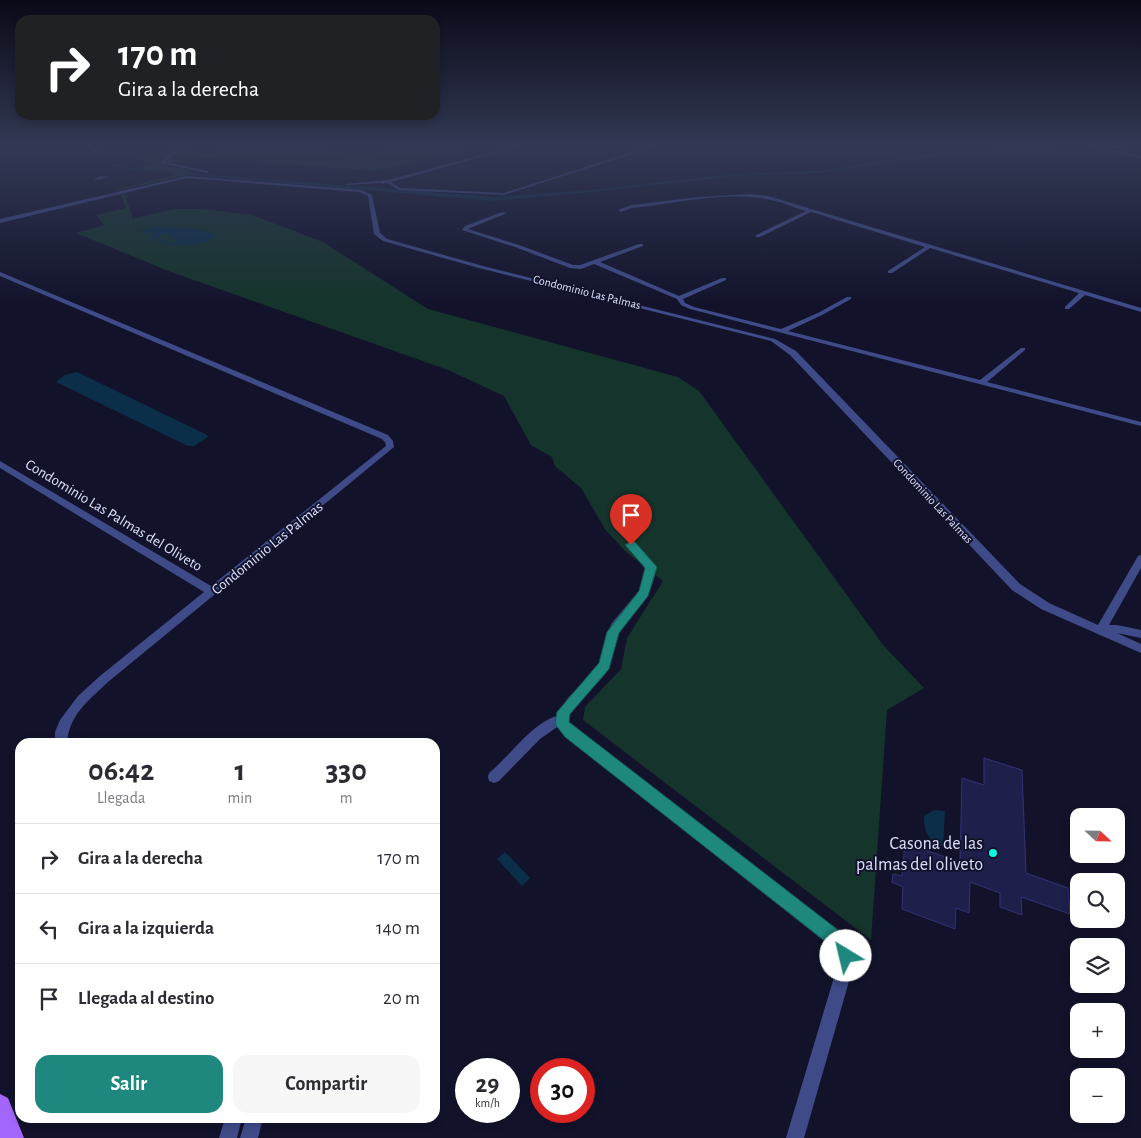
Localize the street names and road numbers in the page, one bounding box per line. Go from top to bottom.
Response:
street label: Condominio Las Palmas [532,273,642,311]
street label: Condominio Las Palmas del Oliveto [23,457,205,574]
street label: Condominio Las Palmas [891,457,975,545]
street label: Condominio Las Palmas [209,499,326,598]

